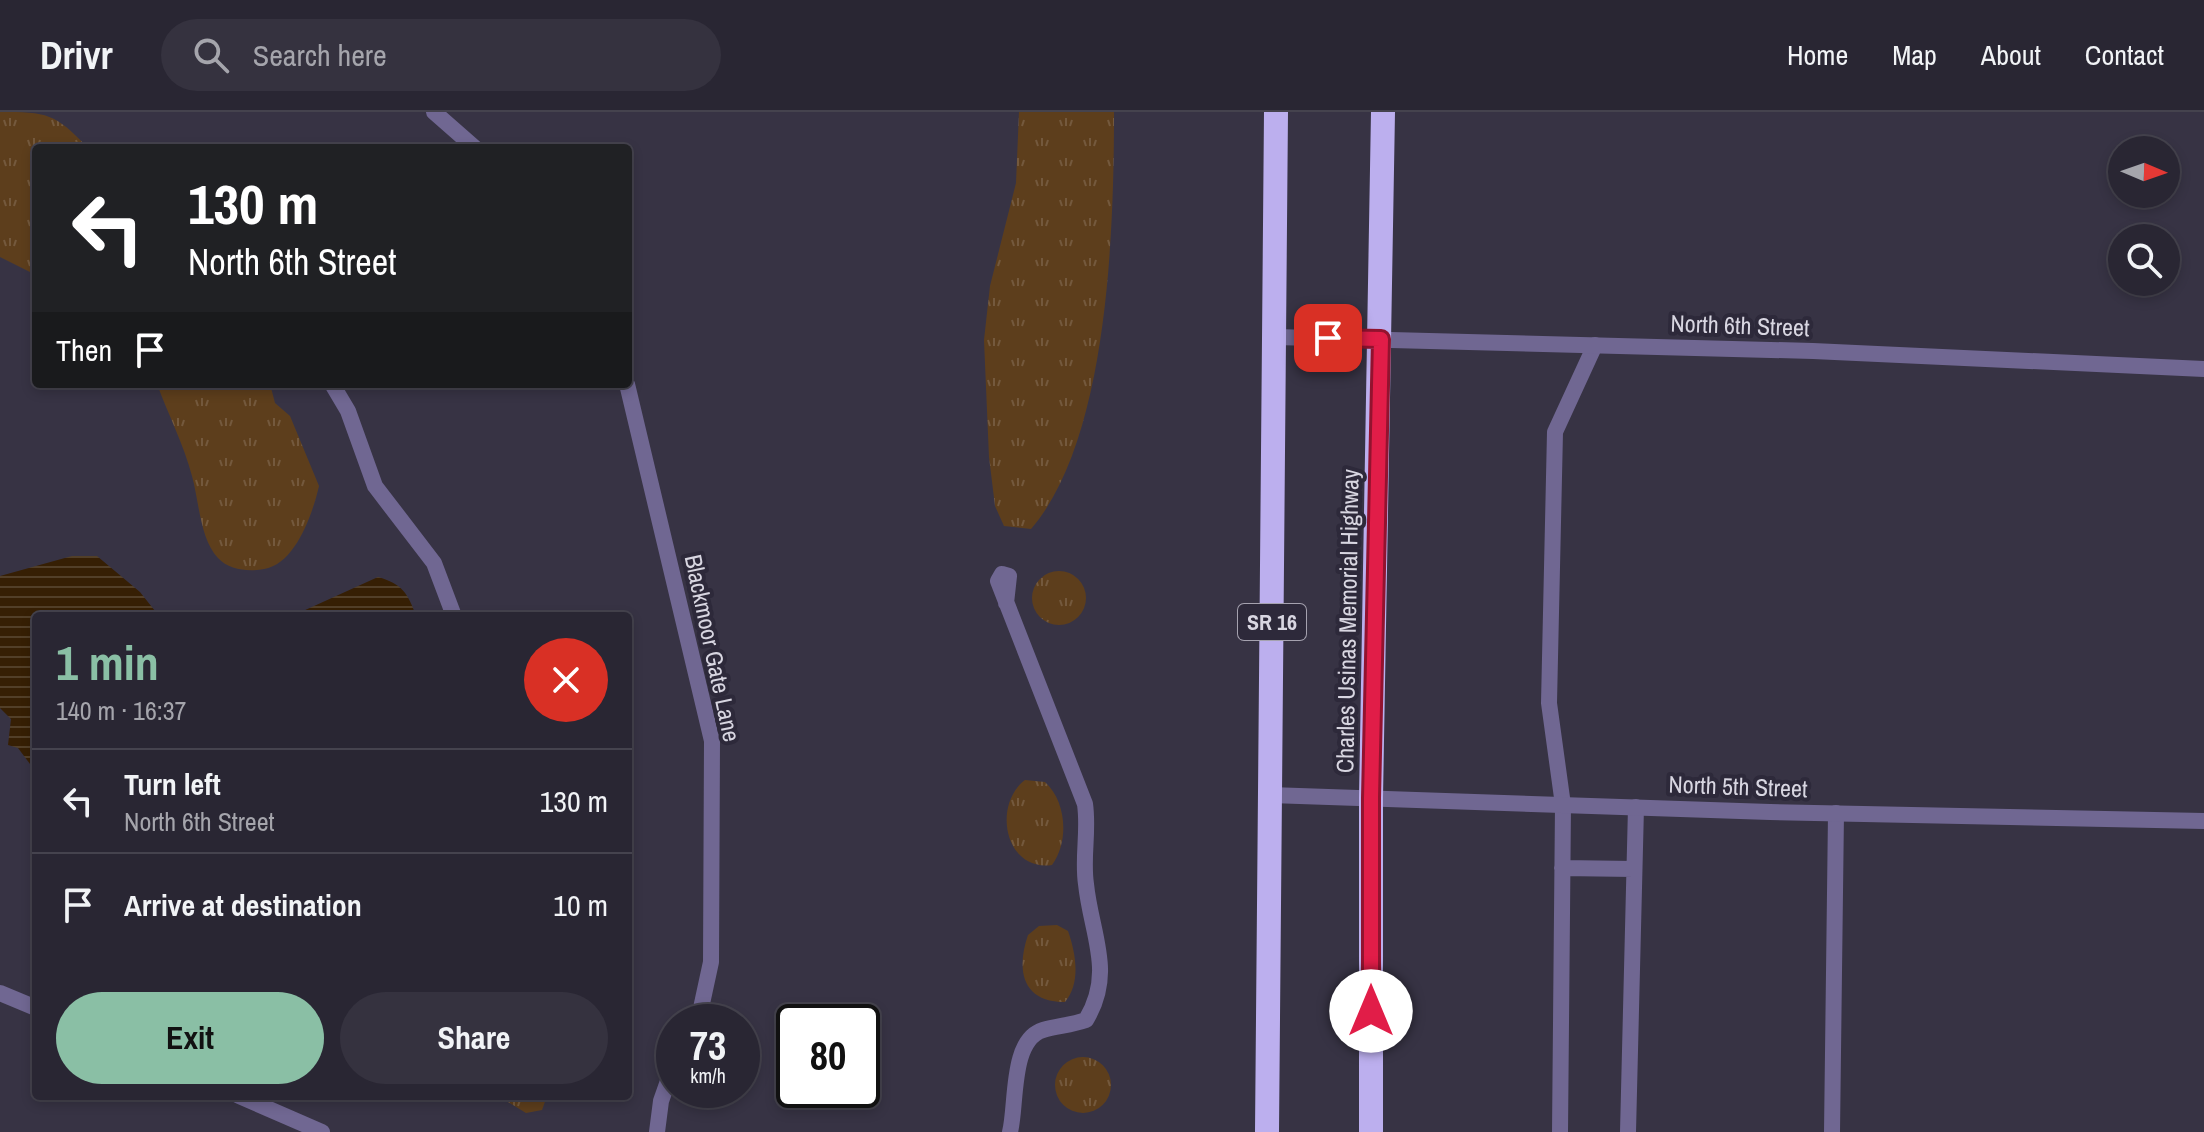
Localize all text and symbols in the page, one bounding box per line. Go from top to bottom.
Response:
search box [161,19,721,91]
text: Drivr [40,30,113,81]
icon: search [189,33,233,77]
text: Search here [253,35,387,75]
text: Home [1787,36,1848,74]
text: Map [1892,36,1937,74]
text: About [1981,36,2041,74]
text: Contact [2085,36,2164,74]
north arrow [2108,136,2180,208]
map controls [2108,136,2180,296]
text: 130 m [188,166,318,241]
icon: left [56,176,160,280]
button: search [2108,224,2180,296]
text: North 6th Street [188,238,396,286]
pin [1294,304,1362,372]
street label: North 6th Street [1670,307,1811,343]
icon: arrive [1306,316,1350,360]
icon: arrive [128,328,172,372]
text: Then [56,330,112,370]
street label: Charles Usinas Memorial Highway [1328,469,1366,773]
street label: Blackmoor Gate Lane [678,552,748,744]
road number: SR 16 [1238,604,1306,640]
text: 1 min [56,630,159,695]
button: close [524,638,608,722]
text: 140 m · 16:37 [56,693,186,728]
text: Turn left [124,764,221,804]
street label: North 5th Street [1668,768,1809,804]
icon: left [56,779,100,823]
text: 130 m [540,781,608,821]
text: North 6th Street [124,804,275,839]
icon: arrive [56,883,100,927]
text: Arrive at destination [124,885,362,925]
text: 10 m [553,885,608,925]
position arrow [1329,969,1413,1053]
button: Exit [56,992,324,1084]
button: Share [340,992,608,1084]
speed limit sign: 80 [776,1004,880,1108]
text: 73 [690,1019,726,1072]
text: km/h [690,1062,726,1089]

